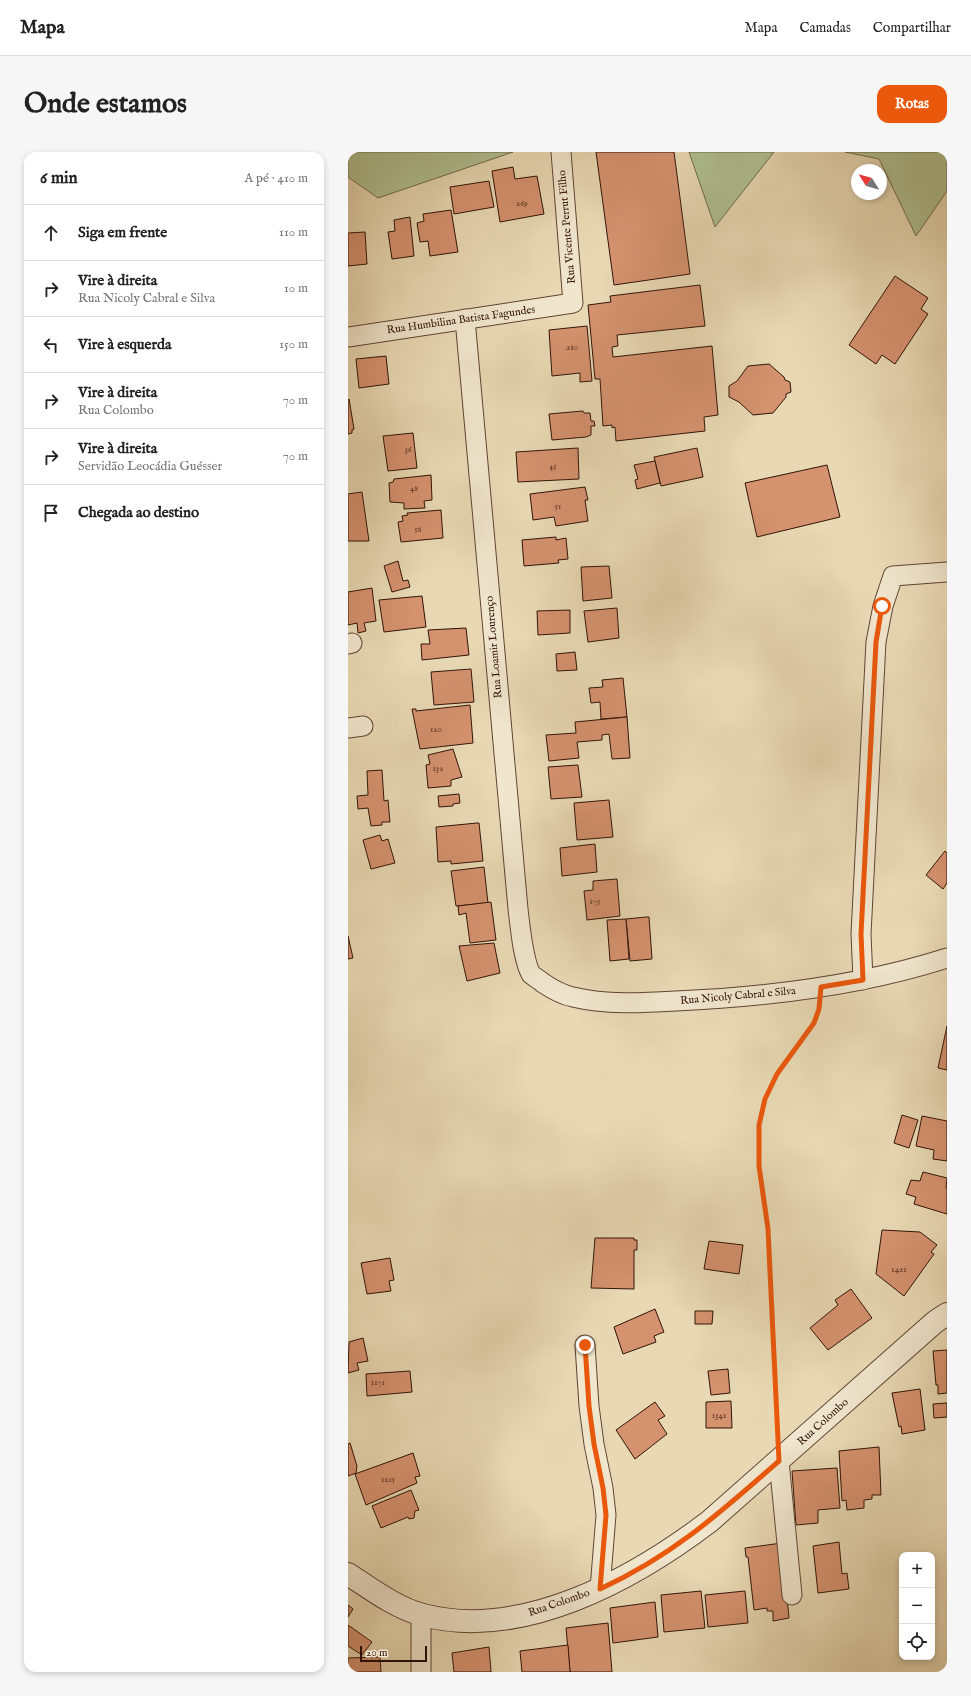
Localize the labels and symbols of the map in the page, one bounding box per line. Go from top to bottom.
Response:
north arrow [851,164,887,200]
street label: Rua Vicente Perrut Filho [555,170,579,284]
house number: 269 [516,198,528,209]
street label: Rua Humbilina Batista Fagundes [386,303,536,337]
house number: 280 [566,342,578,353]
house number: 36 [404,444,412,455]
house number: 45 [549,461,558,472]
house number: 48 [410,483,418,494]
house number: 51 [555,501,561,512]
house number: 58 [415,524,422,535]
street label: Rua Loamir Lourenço [483,595,505,699]
route start [873,597,891,615]
house number: 120 [430,724,442,735]
house number: 132 [433,763,443,774]
house number: 175 [590,896,601,907]
street label: Rua Nicoly Cabral e Silva [680,984,797,1008]
house number: 1421 [891,1264,907,1275]
route end [576,1336,594,1354]
house number: 1171 [371,1377,385,1388]
street label: Rua Colombo [795,1395,852,1449]
house number: 1341 [712,1410,726,1421]
house number: 1215 [381,1474,396,1485]
street label: Rua Colombo [526,1586,592,1620]
scale bar [360,1644,427,1663]

